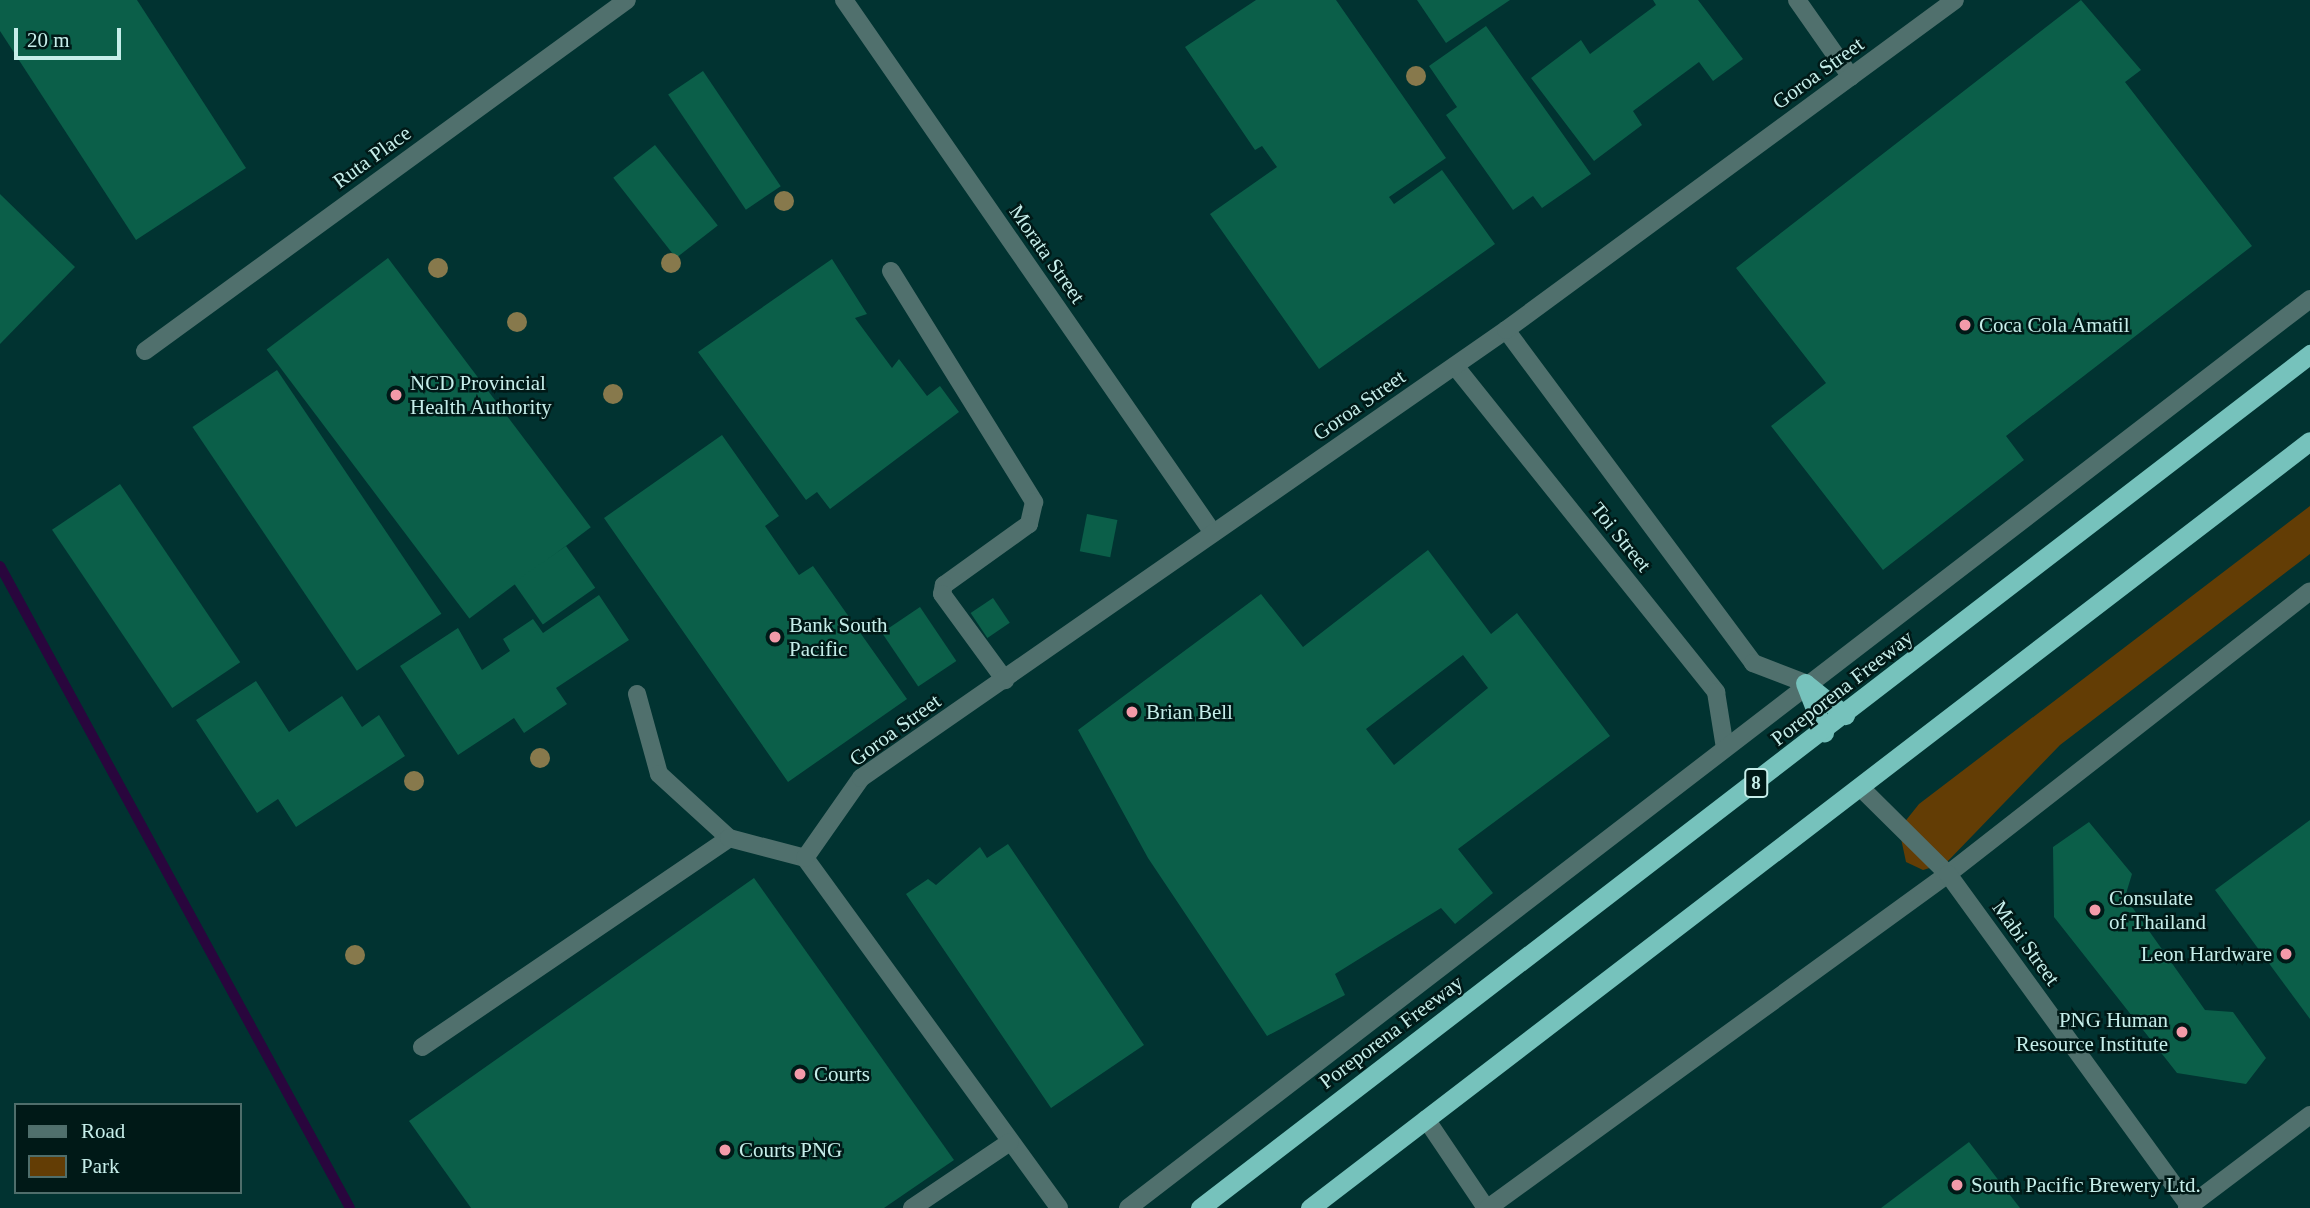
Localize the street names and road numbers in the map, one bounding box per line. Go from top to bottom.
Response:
street label: Goroa Street [1767,31,1869,115]
street label: Ruta Place [328,120,416,194]
street label: Morata Street [1004,200,1090,308]
street label: Goroa Street [1308,364,1410,446]
street label: Toi Street [1585,497,1657,577]
street label: Poreporena Freeway [1766,625,1918,751]
street label: Goroa Street [844,688,946,772]
road number: 8 [1744,768,1768,798]
street label: Mabi Street [1987,896,2065,990]
street label: Poreporena Freeway [1314,970,1468,1094]

